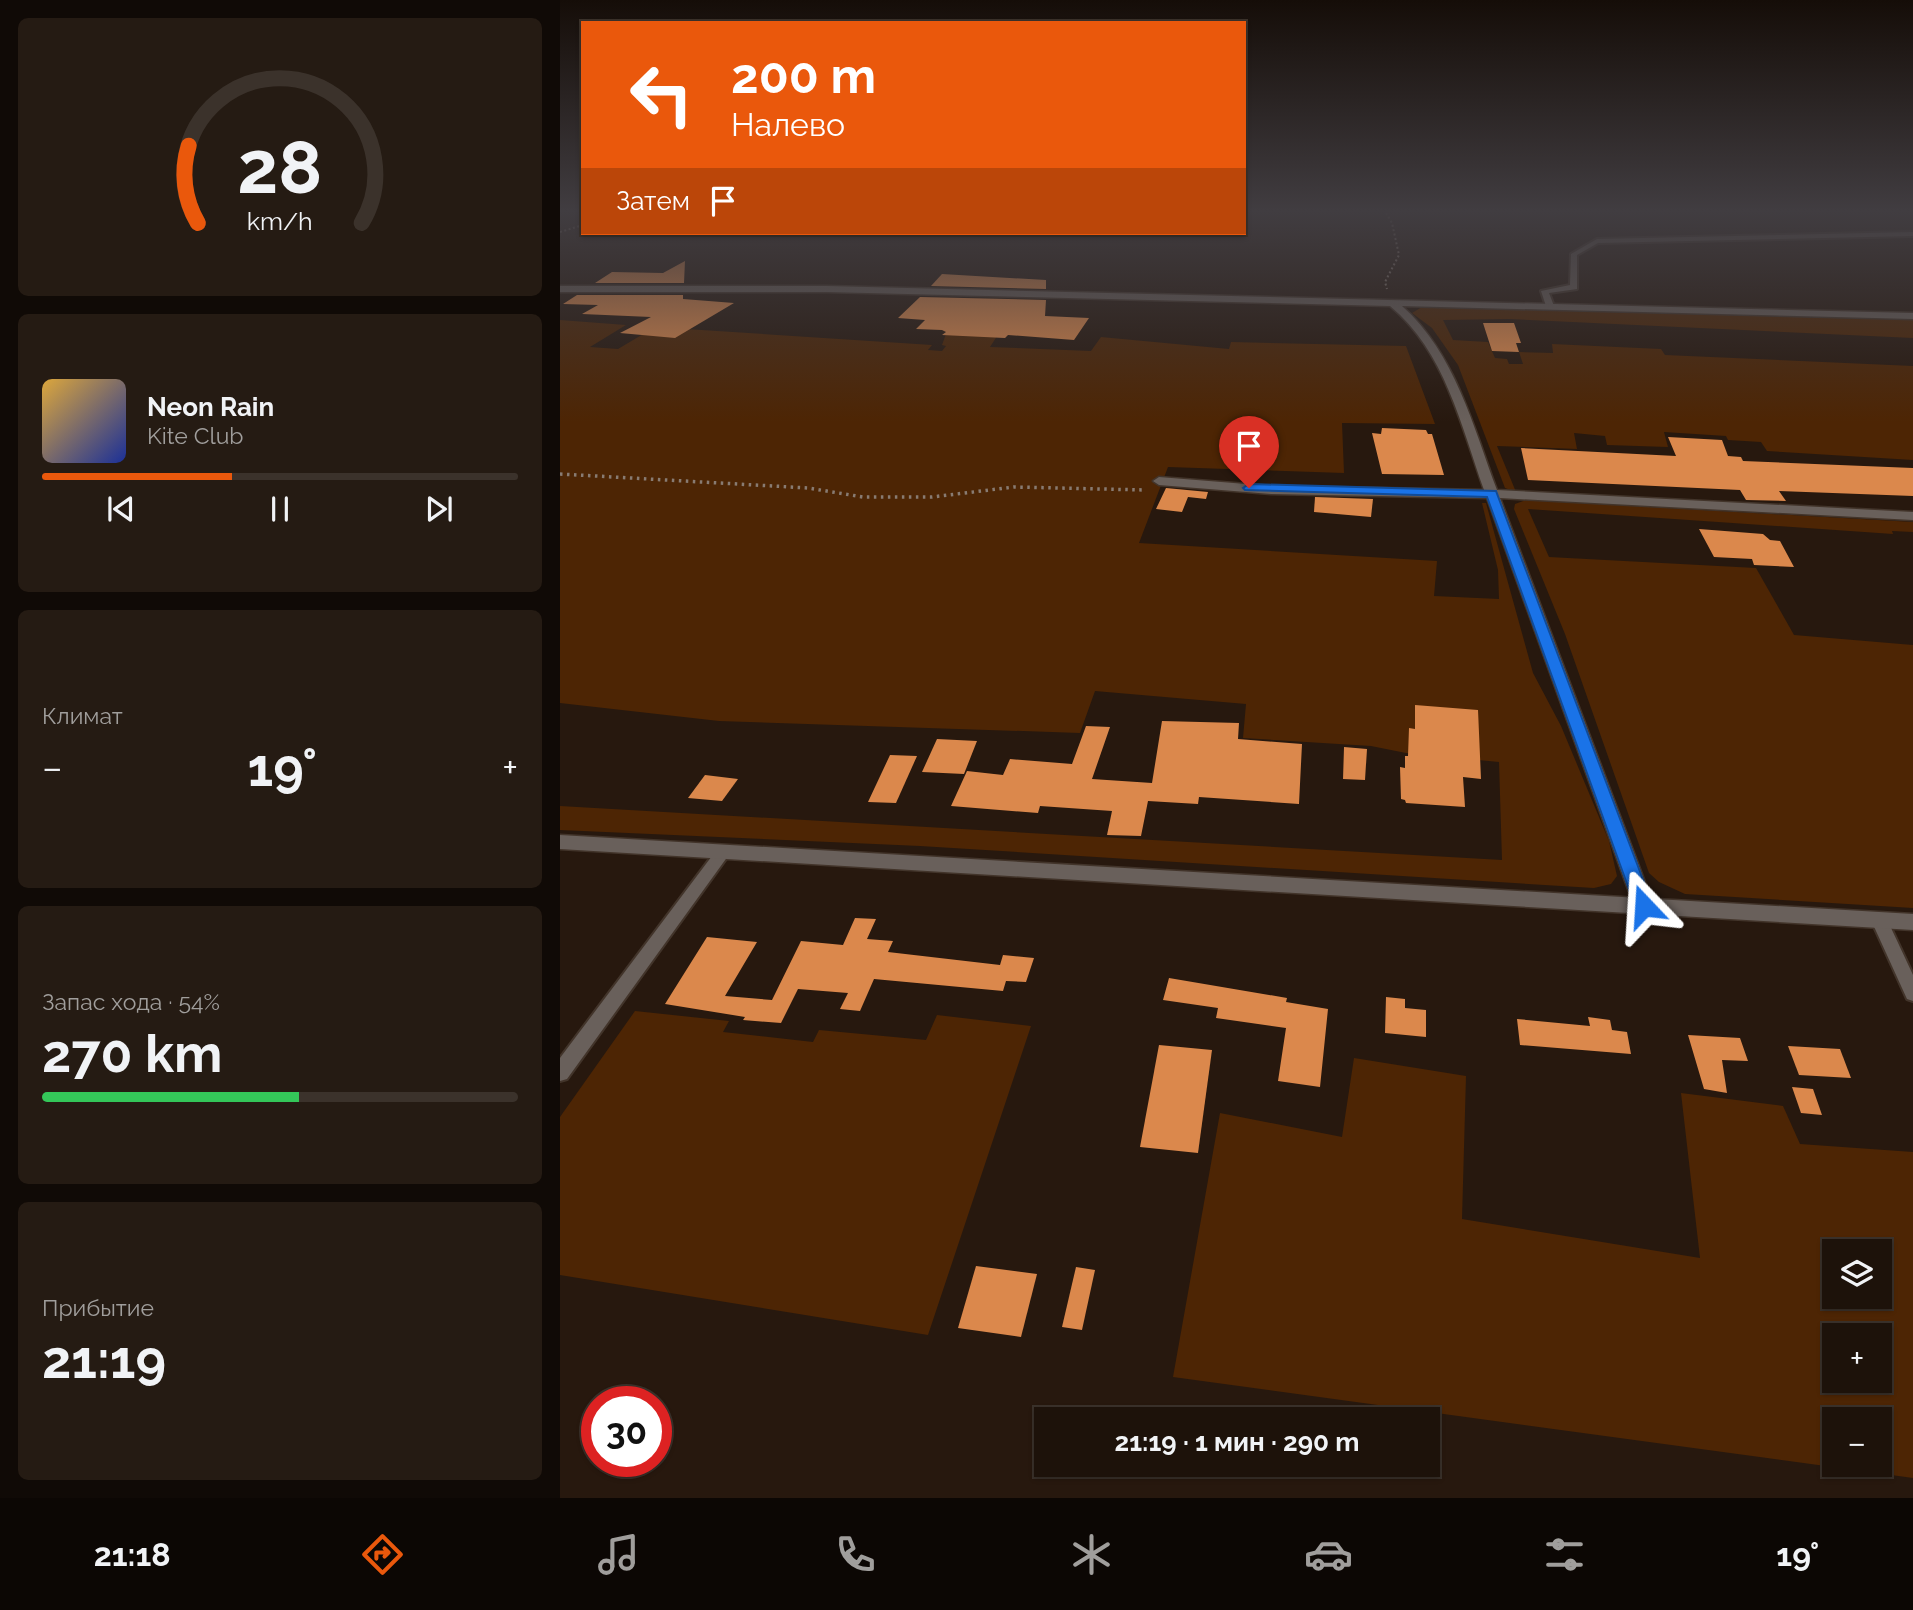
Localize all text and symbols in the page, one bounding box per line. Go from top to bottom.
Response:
text: 200 m [731,47,876,104]
icon: left [616,49,707,140]
text: Налево [731,106,845,143]
text: 28 [237,125,323,210]
icon: arrive [704,182,742,220]
text: Затем [616,186,690,216]
text: km/h [247,206,313,236]
text: Neon Rain [147,392,274,422]
pin [1219,416,1279,488]
text: Kite Club [147,422,244,449]
icon: arrive [1230,427,1268,465]
icon: previous [102,490,140,528]
icon: pause [261,490,299,528]
icon: next [420,490,458,528]
text: Климат [42,702,123,729]
text: 19° [248,737,317,798]
text: − [42,745,62,790]
text: + [502,745,518,790]
position arrow [1607,869,1681,943]
text: Запас хода · 54% [42,988,220,1015]
text: 270 km [42,1023,222,1084]
map controls [1822,1239,1892,1477]
button: layers [1822,1239,1892,1309]
text: Прибытие [42,1294,154,1321]
button: + [1822,1323,1892,1393]
text: 21:19 [42,1329,166,1390]
speed limit sign: 30 [581,1386,672,1477]
button: − [1822,1407,1892,1477]
text: 21:19 · 1 мин · 290 m [1115,1427,1359,1457]
icon: directions [358,1530,407,1579]
icon: music [594,1530,643,1579]
icon: phone [831,1530,880,1579]
icon: climate [1067,1530,1116,1579]
icon: car [1304,1530,1353,1579]
icon: filters [1540,1530,1589,1579]
text: 21:18 [94,1536,171,1573]
text: 19° [1776,1536,1819,1573]

